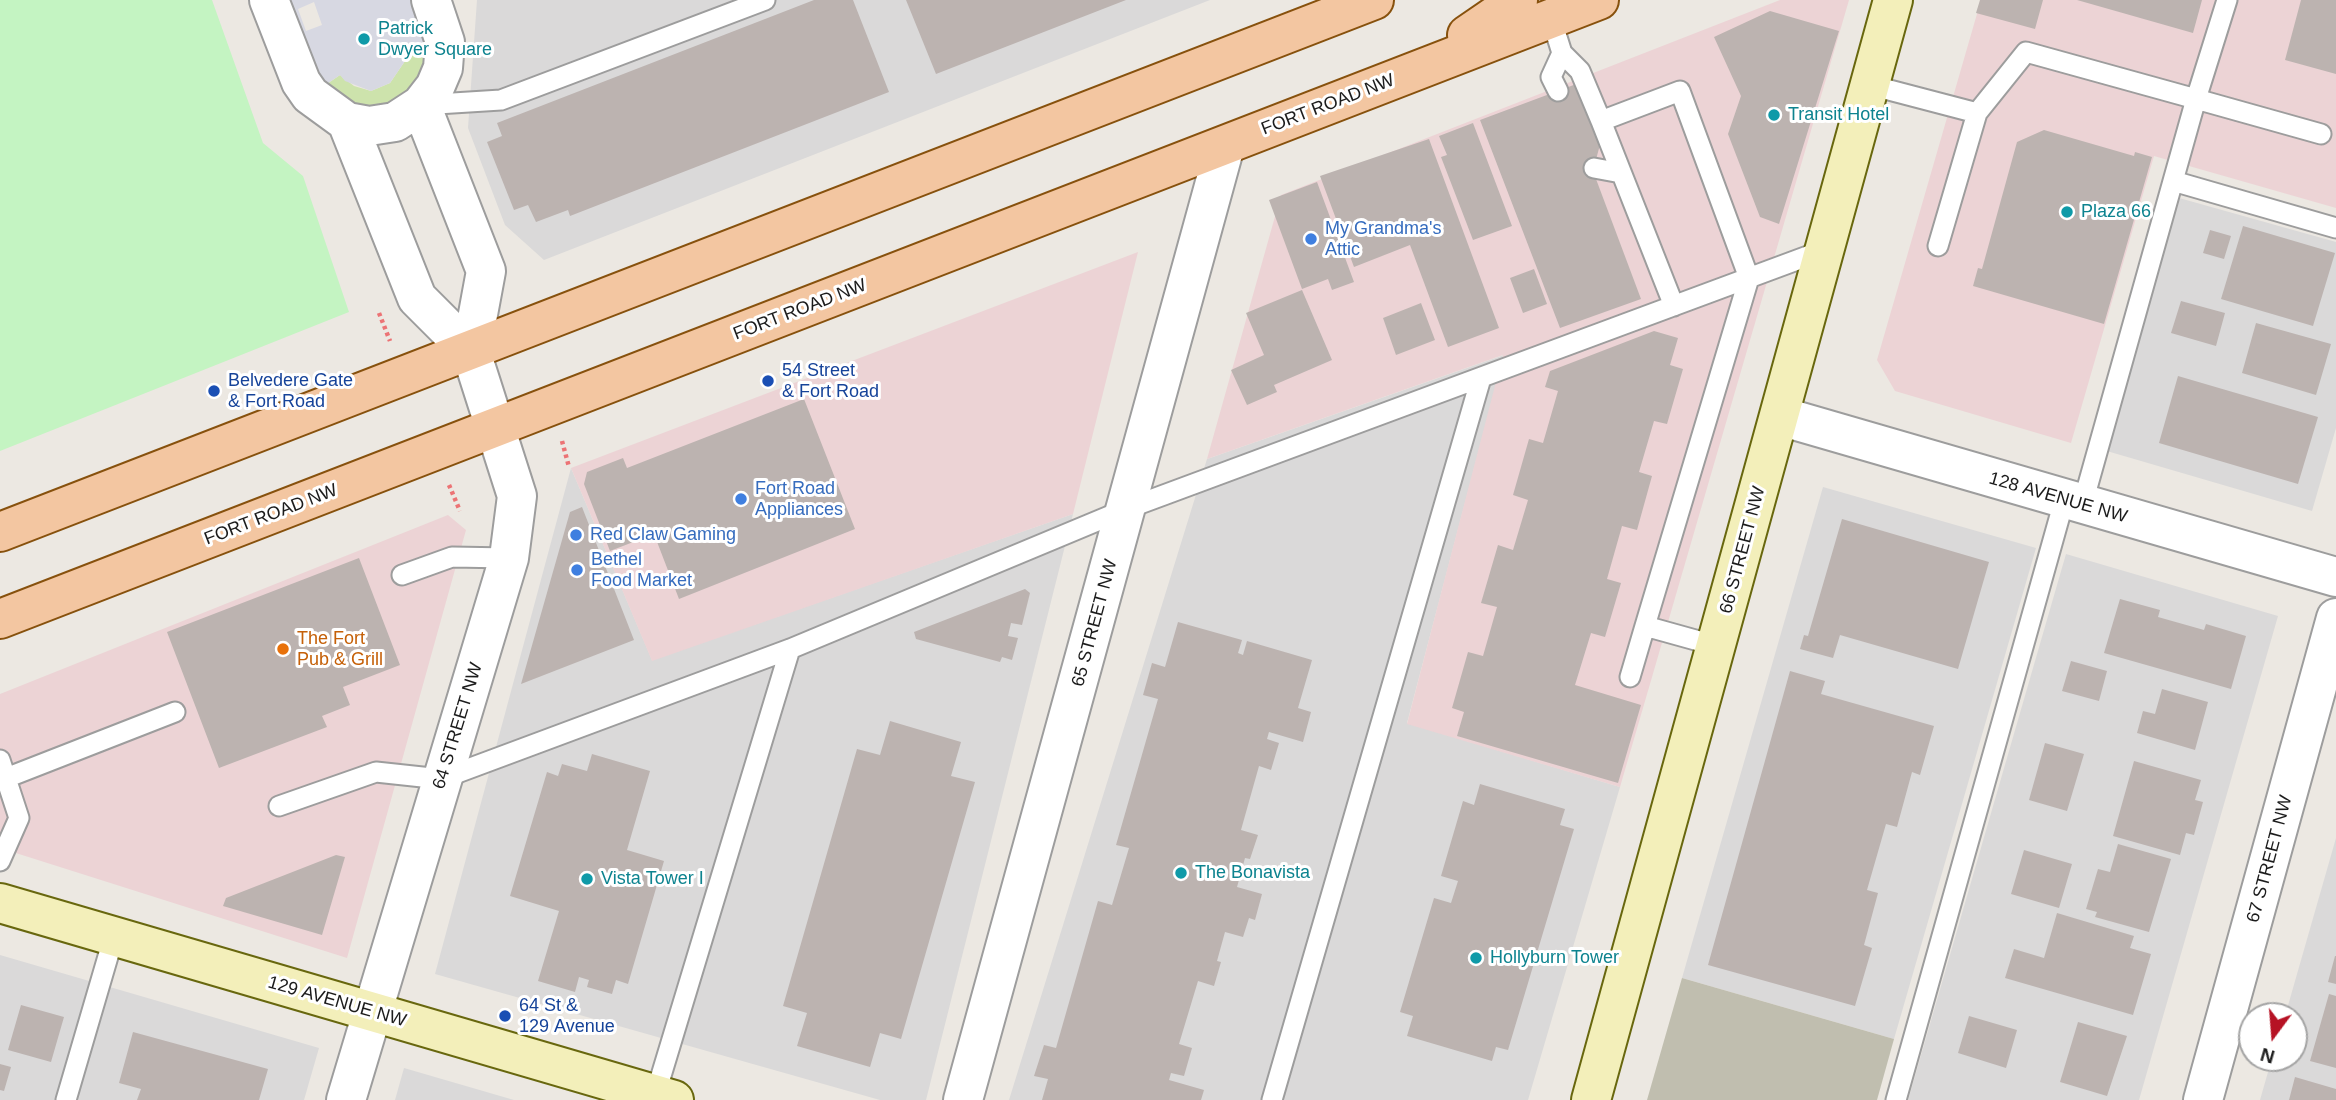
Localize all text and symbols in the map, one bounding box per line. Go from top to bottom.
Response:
place label: Patrick Dwyer Square [378,18,492,60]
marker: Patrick Dwyer Square [356,31,372,47]
street label: FORT ROAD NW [1258,70,1398,140]
place label: Transit Hotel [1788,104,1889,126]
marker: Transit Hotel [1766,107,1782,123]
place label: Plaza 66 [2081,201,2151,223]
marker: Plaza 66 [2059,204,2075,220]
place label: My Grandma's Attic [1325,218,1441,260]
marker: My Grandma's Attic [1303,231,1319,247]
street label: FORT ROAD NW [730,275,870,345]
place label: 54 Street & Fort Road [782,360,879,402]
place label: Belvedere Gate & Fort Road [228,370,353,412]
marker: 54 Street & Fort Road [760,373,776,389]
marker: Belvedere Gate & Fort Road [206,383,222,399]
street label: 128 AVENUE NW [1986,468,2130,528]
place label: Fort Road Appliances [755,478,843,520]
street label: FORT ROAD NW [201,480,341,550]
street label: 66 STREET NW [1716,484,1770,616]
marker: Fort Road Appliances [733,491,749,507]
place label: Red Claw Gaming [590,524,736,546]
marker: Red Claw Gaming [568,527,584,543]
place label: Bethel Food Market [591,549,692,592]
street label: 65 STREET NW [1068,557,1122,689]
marker: Bethel Food Market [569,562,585,578]
place label: The Fort Pub & Grill [297,628,383,670]
marker: The Fort Pub & Grill [275,641,291,657]
street label: 64 STREET NW [429,660,487,792]
street label: 67 STREET NW [2243,793,2297,925]
place label: The Bonavista [1195,862,1310,884]
marker: The Bonavista [1173,865,1189,881]
place label: Vista Tower I [601,868,704,890]
marker: Vista Tower I [579,871,595,887]
place label: Hollyburn Tower [1490,947,1619,969]
marker: Hollyburn Tower [1468,950,1484,966]
street label: 129 AVENUE NW [265,972,409,1032]
place label: 64 St & 129 Avenue [519,995,615,1038]
north arrow [2238,1002,2308,1072]
marker: 64 St & 129 Avenue [497,1008,513,1024]
text: N [2258,1044,2277,1068]

